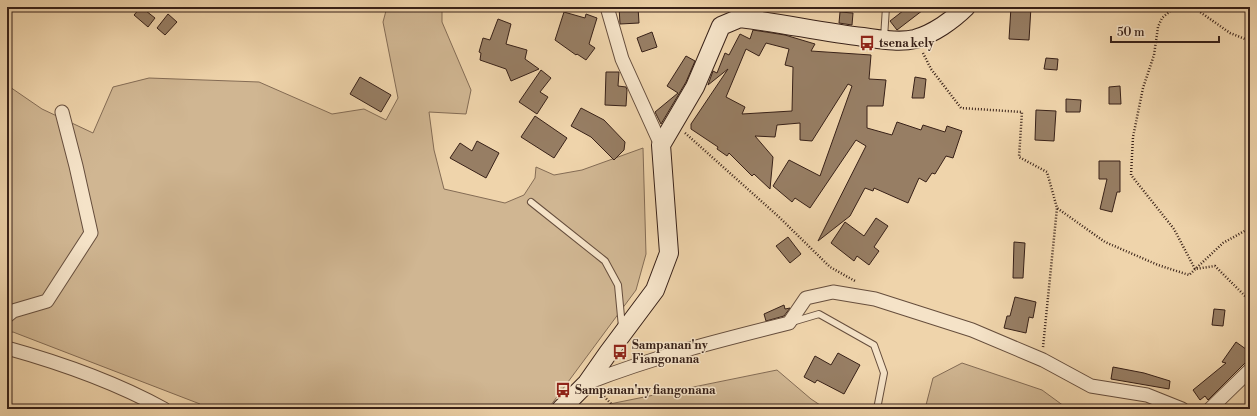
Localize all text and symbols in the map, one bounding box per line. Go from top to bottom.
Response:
scale bar [1111,18,1219,44]
text: 50 m [1117,25,1145,40]
bus stop icon: tsena kely [858,34,876,52]
place label: tsena kely [879,36,935,51]
place label: Sampanan'ny Fiangonana [632,338,709,367]
bus stop icon: Sampanan'ny Fiangonana [611,343,629,361]
bus stop icon: Sampanan'ny fiangonana [554,381,572,399]
place label: Sampanan'ny fiangonana [575,383,716,398]

